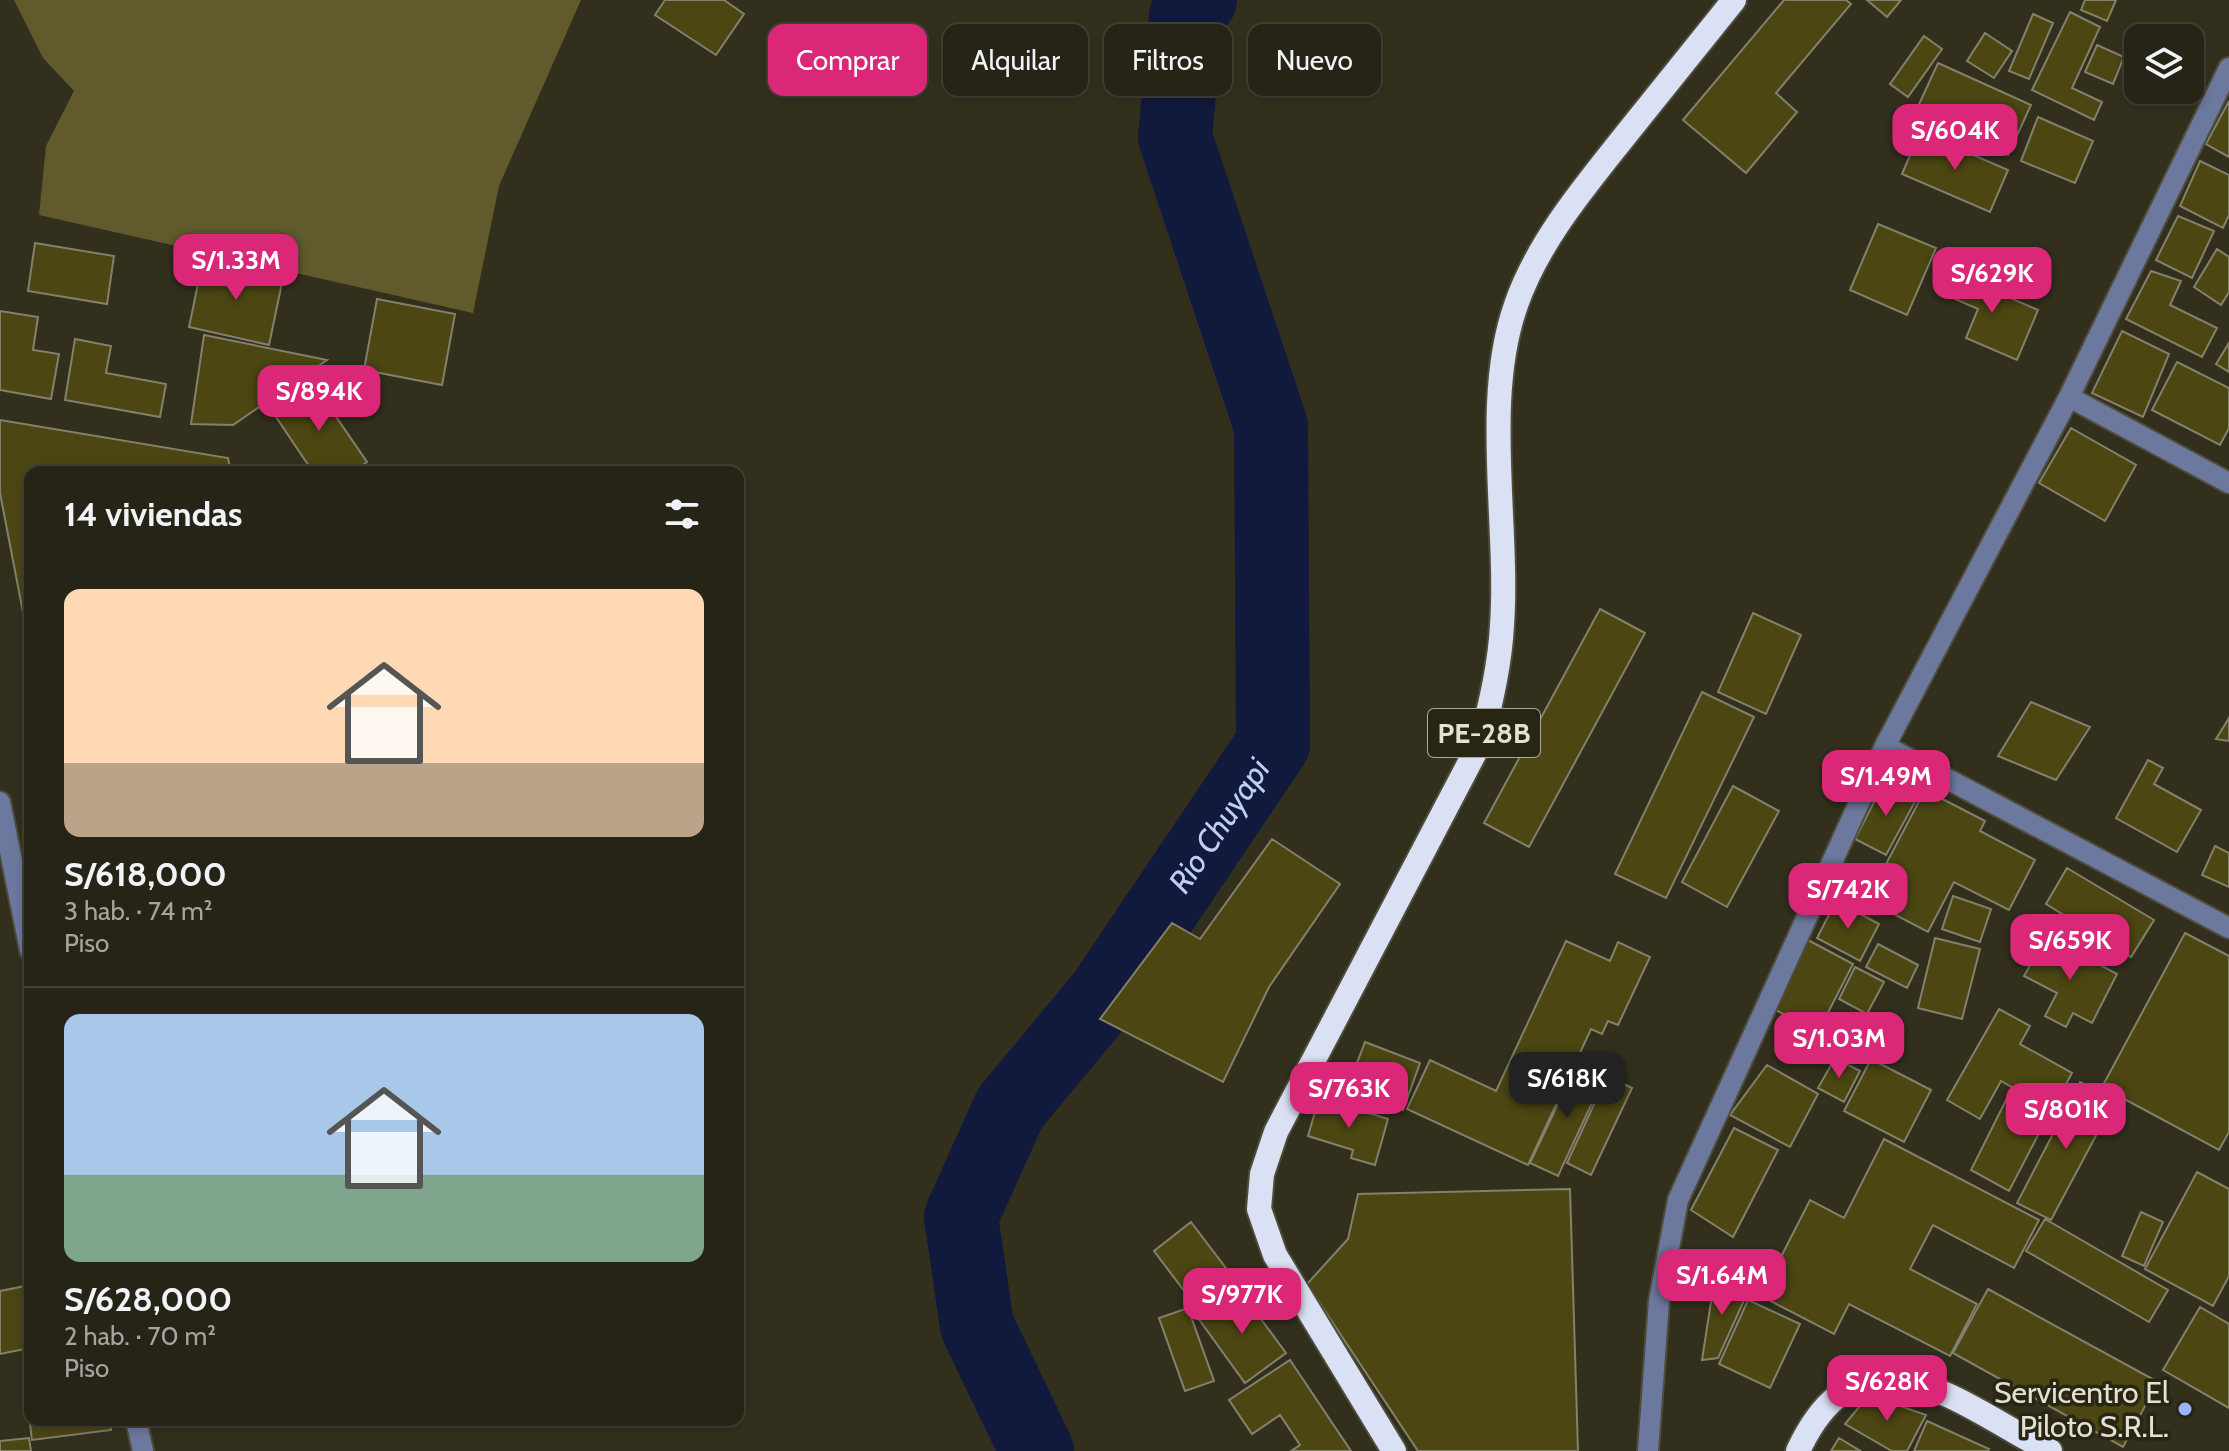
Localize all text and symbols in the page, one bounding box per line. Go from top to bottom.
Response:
chip: Comprar [768,24,927,96]
chip: Alquilar [943,24,1088,96]
chip: Filtros [1104,24,1232,96]
chip: Nuevo [1248,24,1381,96]
map controls [2124,24,2204,104]
button: layers [2124,24,2204,104]
pin: S/604K [1890,104,2020,172]
text: S/604K [1910,114,2000,146]
pin: S/1.33M [162,234,310,302]
text: S/1.33M [191,244,281,276]
pin: S/629K [1927,247,2057,315]
text: S/629K [1950,257,2034,289]
pin: S/894K [254,365,384,433]
text: S/894K [275,375,363,407]
icon: filters [660,492,704,536]
text: 14 viviendas [64,493,242,535]
icon: home [312,641,456,785]
road number: PE-28B [1428,709,1540,757]
water label: Rio Chuyapi [1159,750,1278,900]
pin: S/1.49M [1812,750,1960,818]
text: S/1.49M [1840,760,1932,792]
text: S/618,000 [64,853,227,895]
pin: S/742K [1783,863,1913,931]
text: S/742K [1806,873,1890,905]
text: 3 hab. · 74 m² [64,895,212,927]
pin: S/659K [2005,914,2135,982]
text: S/659K [2028,924,2112,956]
text: Piso [64,927,109,959]
pin: S/1.03M [1765,1012,1913,1080]
text: S/1.03M [1792,1022,1886,1054]
pin: S/618K [1502,1052,1632,1120]
pin: S/763K [1284,1062,1414,1130]
text: S/618K [1527,1062,1607,1094]
icon: home [312,1066,456,1210]
text: S/763K [1308,1072,1390,1104]
pin: S/801K [2001,1083,2131,1151]
text: S/801K [2024,1093,2108,1125]
pin: S/1.64M [1648,1249,1796,1317]
text: S/1.64M [1676,1259,1768,1291]
pin: S/977K [1177,1268,1307,1336]
text: S/628,000 [64,1278,232,1320]
text: S/977K [1201,1278,1283,1310]
text: 2 hab. · 70 m² [64,1320,216,1352]
text: Piso [64,1352,109,1384]
pin: S/628K [1822,1355,1952,1423]
text: S/628K [1845,1365,1929,1397]
place label: Servicentro El Piloto S.R.L. [1994,1374,2169,1445]
marker: Servicentro El Piloto S.R.L. [2176,1400,2194,1418]

